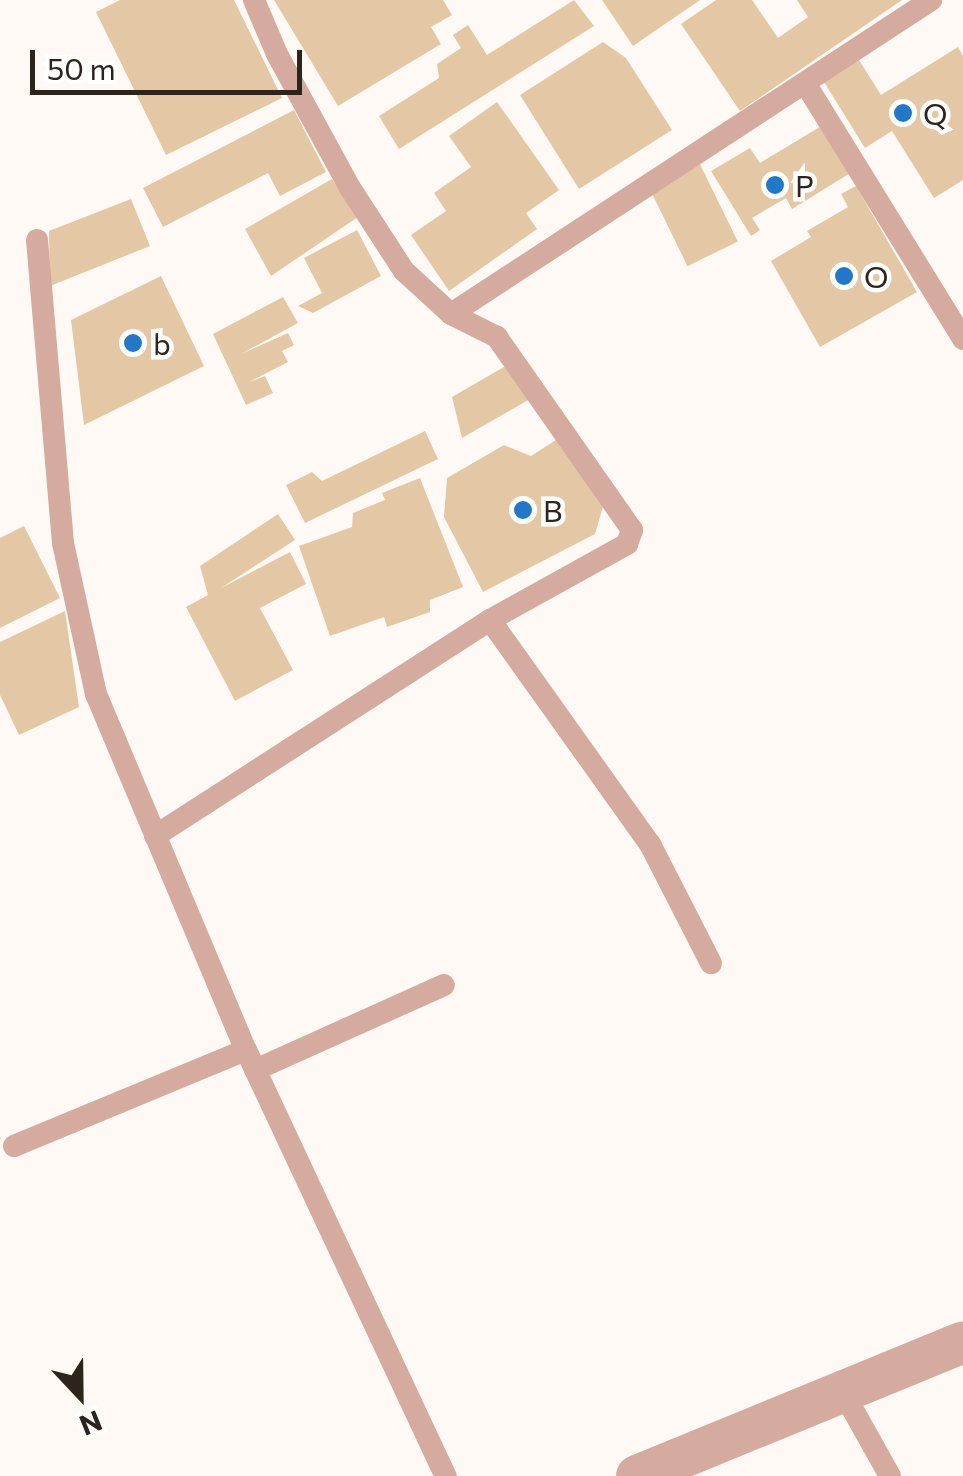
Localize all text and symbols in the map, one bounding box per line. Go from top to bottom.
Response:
scale bar [35,30,308,92]
text: 50 m [47,49,116,86]
place label: Q [923,95,948,131]
marker: Q [892,102,914,124]
place label: P [795,167,814,203]
marker: P [764,174,786,196]
place label: O [864,258,889,294]
marker: O [833,265,855,287]
place label: b [153,325,171,361]
marker: b [122,332,144,354]
place label: B [543,492,562,528]
marker: B [512,499,534,521]
north arrow [30,1346,130,1446]
text: N [75,1404,107,1444]

